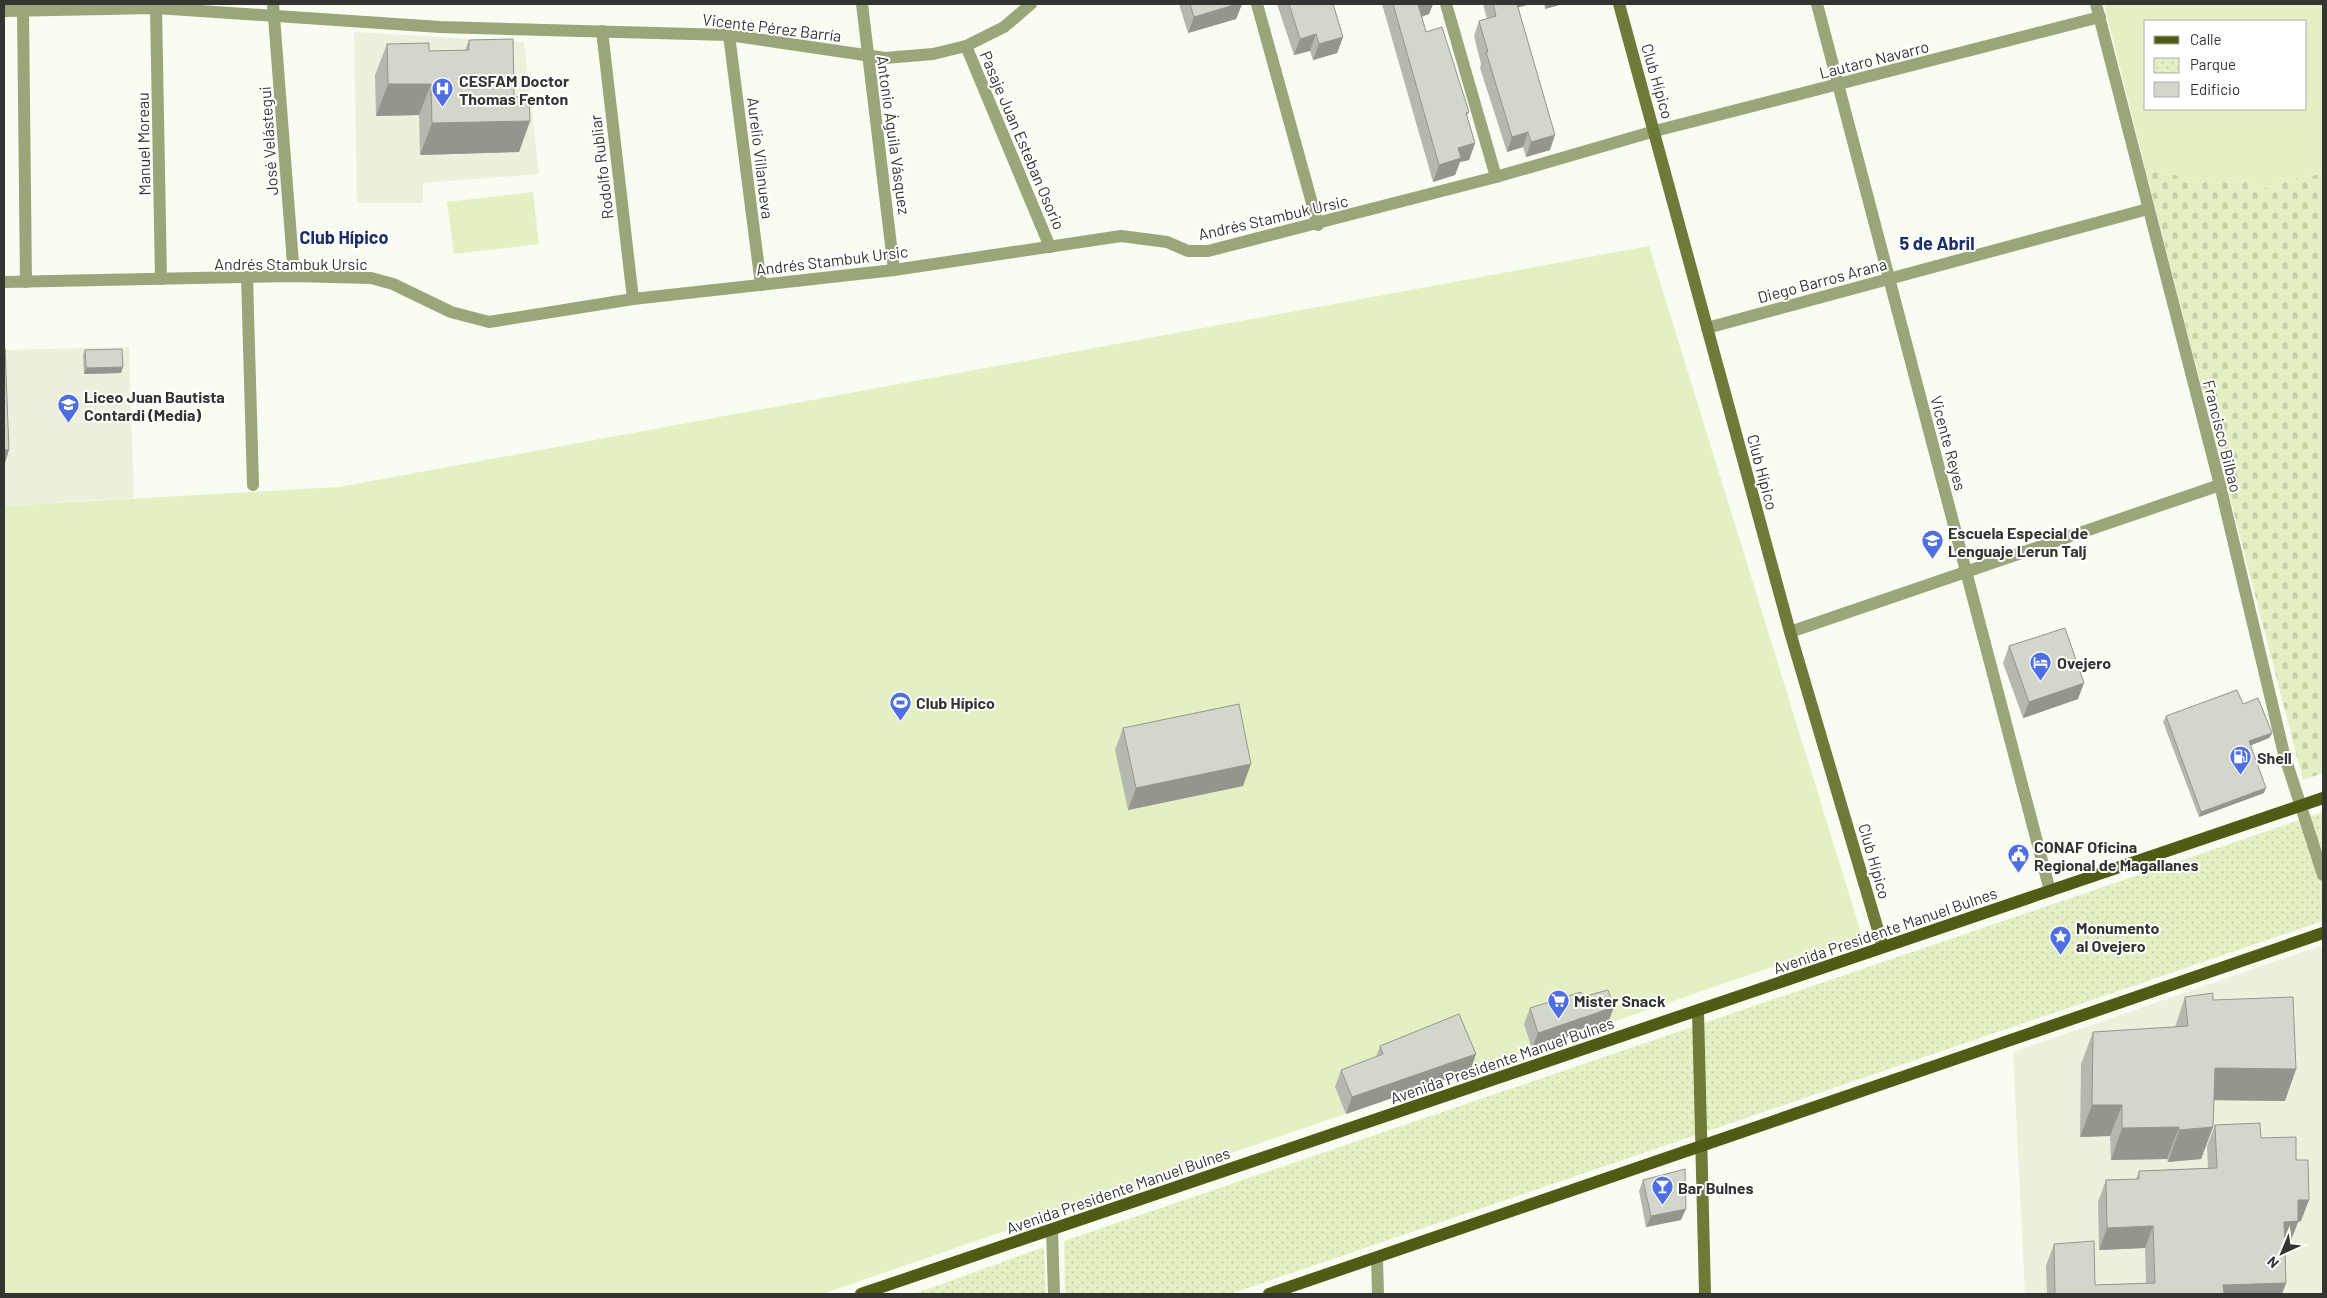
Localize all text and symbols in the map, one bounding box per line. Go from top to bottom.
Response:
street label: Vicente Pérez Barría [701,9,843,45]
legend [2144,20,2307,110]
text: Calle [2190,30,2222,48]
street label: Lautaro Navarro [1817,36,1931,82]
street label: Club Hípico [1638,41,1678,121]
street label: Pasaje Juan Esteban Osorio [977,48,1069,232]
street label: Antonio Águila Vásquez [873,54,915,216]
text: Parque [2190,55,2236,73]
place label: CESFAM Doctor Thomas Fenton [459,71,569,108]
hospital icon: CESFAM Doctor Thomas Fenton [431,77,455,108]
text: Edificio [2190,80,2240,98]
street label: José Velástegui [255,86,281,196]
street label: Manuel Moreau [133,92,153,196]
street label: Aurelio Villanueva [744,96,778,220]
street label: Rodolfo Rubliar [585,113,617,220]
street label: Andrés Stambuk Ursic [1196,190,1350,244]
district label: Club Hípico [300,226,388,248]
district label: 5 de Abril [1899,232,1975,254]
street label: Andrés Stambuk Ursic [755,241,909,279]
street label: Andrés Stambuk Ursic [214,254,368,273]
street label: Diego Barros Arana [1755,254,1889,306]
street label: Francisco Bilbao [2200,378,2246,494]
place label: Liceo Juan Bautista Contardi (Media) [84,387,225,424]
school or university icon: Liceo Juan Bautista Contardi (Media) [56,393,80,424]
street label: Vicente Reyes [1927,393,1971,493]
street label: Club Hípico [1744,432,1782,512]
place label: Escuela Especial de Lenguaje Lerun Talj [1948,523,2088,560]
school or university icon: Escuela Especial de Lenguaje Lerun Talj [1920,529,1944,560]
hotel icon: Ovejero [2029,650,2053,681]
place label: Ovejero [2057,653,2111,672]
sports icon: Club Hípico [888,690,912,721]
place label: Club Hípico [916,693,995,712]
fuel station icon: Shell [2229,745,2253,776]
place label: Shell [2257,748,2292,767]
street label: Club Hípico [1855,821,1895,901]
place label: CONAF Oficina Regional de Magallanes [2034,837,2198,874]
public building icon: CONAF Oficina Regional de Magallanes [2006,843,2030,874]
street label: Avenida Presidente Manuel Bulnes [1771,883,1999,977]
place label: Monumento al Ovejero [2076,918,2160,955]
place icon: Monumento al Ovejero [2048,924,2072,955]
supermarket icon: Mister Snack [1546,988,1570,1019]
place label: Mister Snack [1574,991,1666,1010]
street label: Avenida Presidente Manuel Bulnes [1388,1013,1616,1107]
street label: Avenida Presidente Manuel Bulnes [1004,1143,1232,1237]
bar icon: Bar Bulnes [1650,1175,1674,1206]
place label: Bar Bulnes [1678,1178,1753,1197]
north arrow [2257,1228,2307,1278]
text: N [2263,1253,2282,1272]

